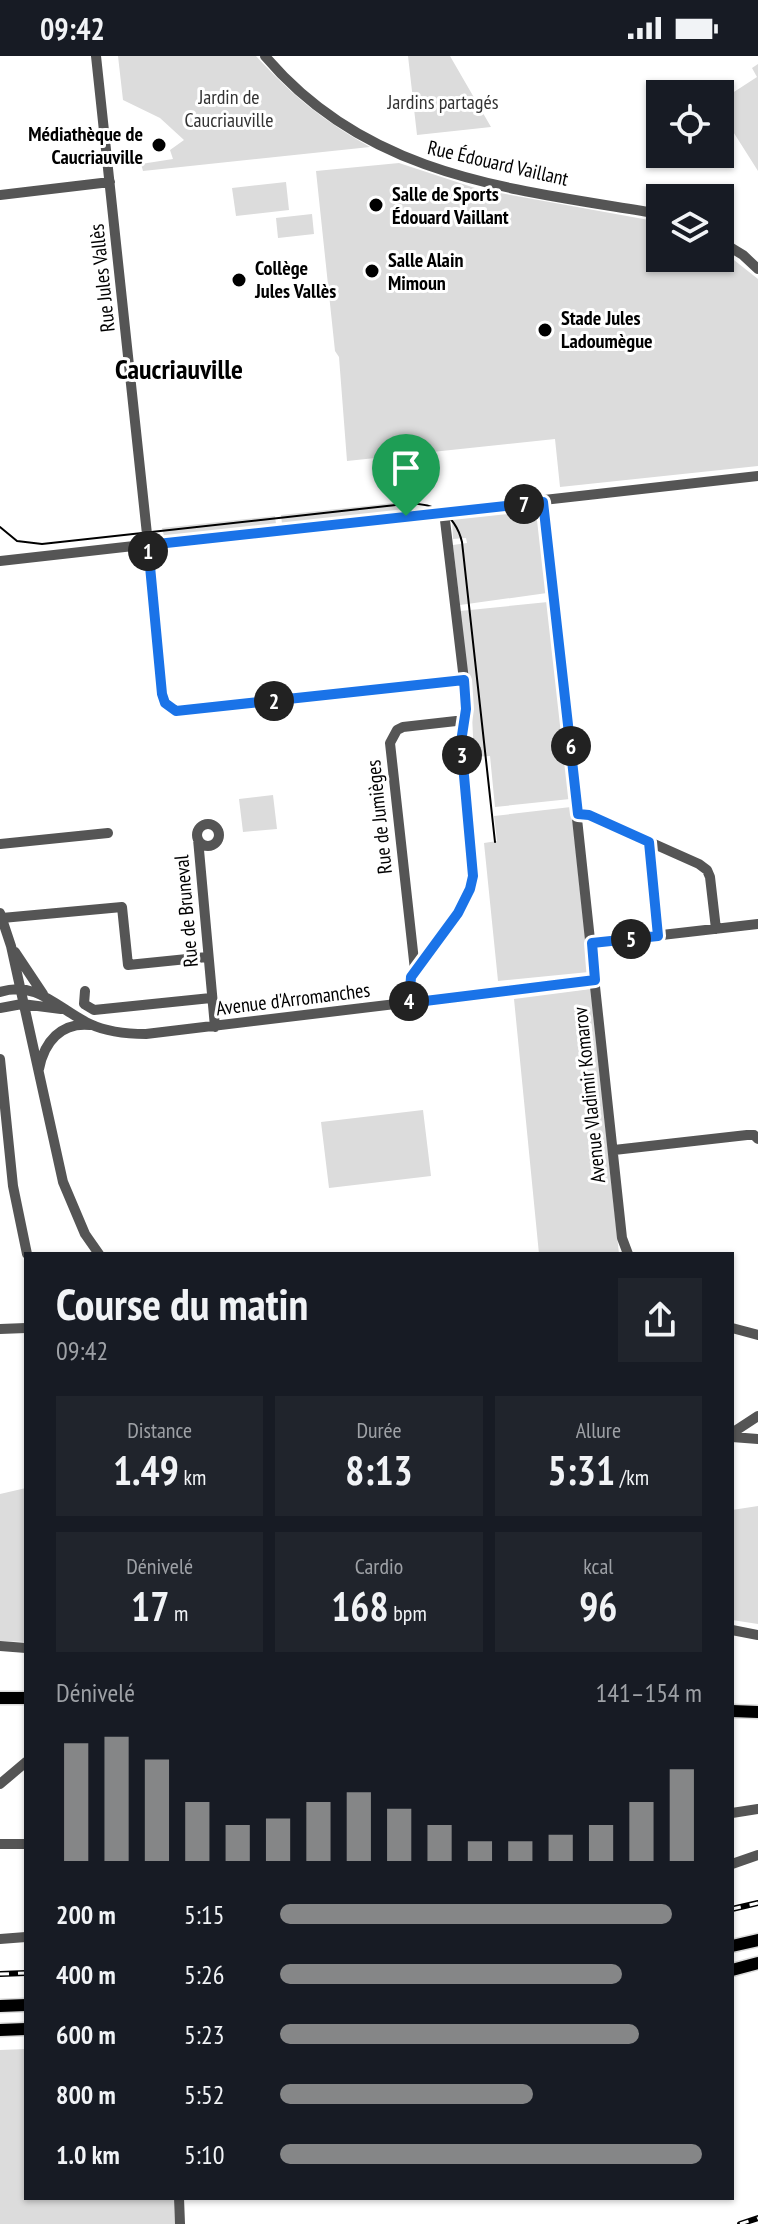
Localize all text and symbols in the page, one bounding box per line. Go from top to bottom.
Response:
text: 09:42 [40,9,105,48]
map controls [646,80,734,272]
button: locate [646,80,734,168]
park label: Jardin de Caucriauville [185,84,273,133]
park label: Jardins partagés [387,89,499,115]
place label: Médiathèque de Caucriauville [28,121,143,170]
street label: Rue Édouard Vaillant [425,134,571,192]
marker: Médiathèque de Caucriauville [150,136,168,154]
place label: Salle de Sports Édouard Vaillant [392,181,509,230]
button: layers [646,184,734,272]
marker: Salle de Sports Édouard Vaillant [367,196,385,214]
street label: Rue Jules Vallès [83,222,121,333]
place label: Salle Alain Mimoun [388,247,463,296]
place label: Collège Jules Vallès [254,255,336,304]
marker: Salle Alain Mimoun [363,262,381,280]
marker: Collège Jules Vallès [230,271,248,289]
place label: Stade Jules Ladoumègue [561,305,653,354]
marker: Stade Jules Ladoumègue [536,321,554,339]
district label: Caucriauville [115,350,243,387]
pin [372,434,440,516]
icon: arrive [384,446,428,490]
pin: 7 [504,484,544,524]
text: 7 [519,490,529,518]
pin: 1 [128,531,168,571]
text: 1 [143,537,153,565]
pin: 2 [254,681,294,721]
text: 2 [269,687,279,715]
pin: 6 [551,726,591,766]
text: 6 [566,732,576,760]
pin: 3 [442,735,482,775]
text: 3 [457,741,467,769]
street label: Rue de Jumièges [360,758,398,875]
street label: Rue de Bruneval [168,853,204,968]
pin: 5 [611,919,651,959]
text: 5 [626,925,636,953]
street label: Avenue d'Arromanches [215,977,372,1021]
pin: 4 [389,981,429,1021]
text: 4 [404,987,414,1015]
street label: Avenue Vladimir Komarov [567,1006,611,1184]
text: Course du matin [56,1275,308,1332]
button: share [618,1278,702,1362]
text: 09:42 [56,1334,108,1367]
text: Distance [127,1416,192,1444]
text: Durée [356,1416,402,1444]
text: Allure [576,1416,621,1444]
text: 1.49 [113,1444,179,1496]
text: 8:13 [345,1444,413,1496]
text: 5:31 [548,1444,615,1496]
text: km [179,1463,206,1491]
text: /km [615,1463,649,1491]
text: Dénivelé [126,1552,193,1580]
text: Cardio [355,1552,403,1580]
text: kcal [583,1552,613,1580]
text: 17 [131,1580,169,1632]
text: 168 [331,1580,389,1632]
text: 96 [579,1580,617,1632]
text: m [169,1599,188,1627]
text: bpm [389,1599,427,1627]
text: Dénivelé [56,1676,135,1709]
text: 141–154 m [596,1676,702,1709]
text: 200 m [56,1898,116,1931]
text: 5:15 [184,1898,224,1931]
text: 400 m [56,1958,116,1991]
text: 5:26 [184,1958,224,1991]
text: 600 m [56,2018,116,2051]
text: 5:23 [184,2018,224,2051]
text: 800 m [56,2078,116,2111]
text: 5:52 [184,2078,224,2111]
text: 1.0 km [56,2138,120,2171]
text: 5:10 [184,2138,224,2171]

